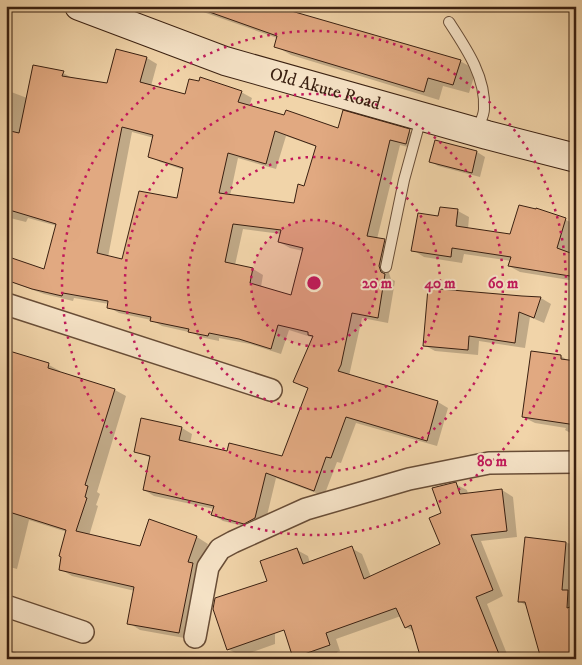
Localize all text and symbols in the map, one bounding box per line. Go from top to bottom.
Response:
street label: Old Akute Road [267,63,383,115]
centre of rings [305,274,323,292]
text: 20 m [362,274,393,293]
text: 40 m [423,274,456,293]
text: 60 m [488,274,519,293]
text: 80 m [477,452,508,471]

